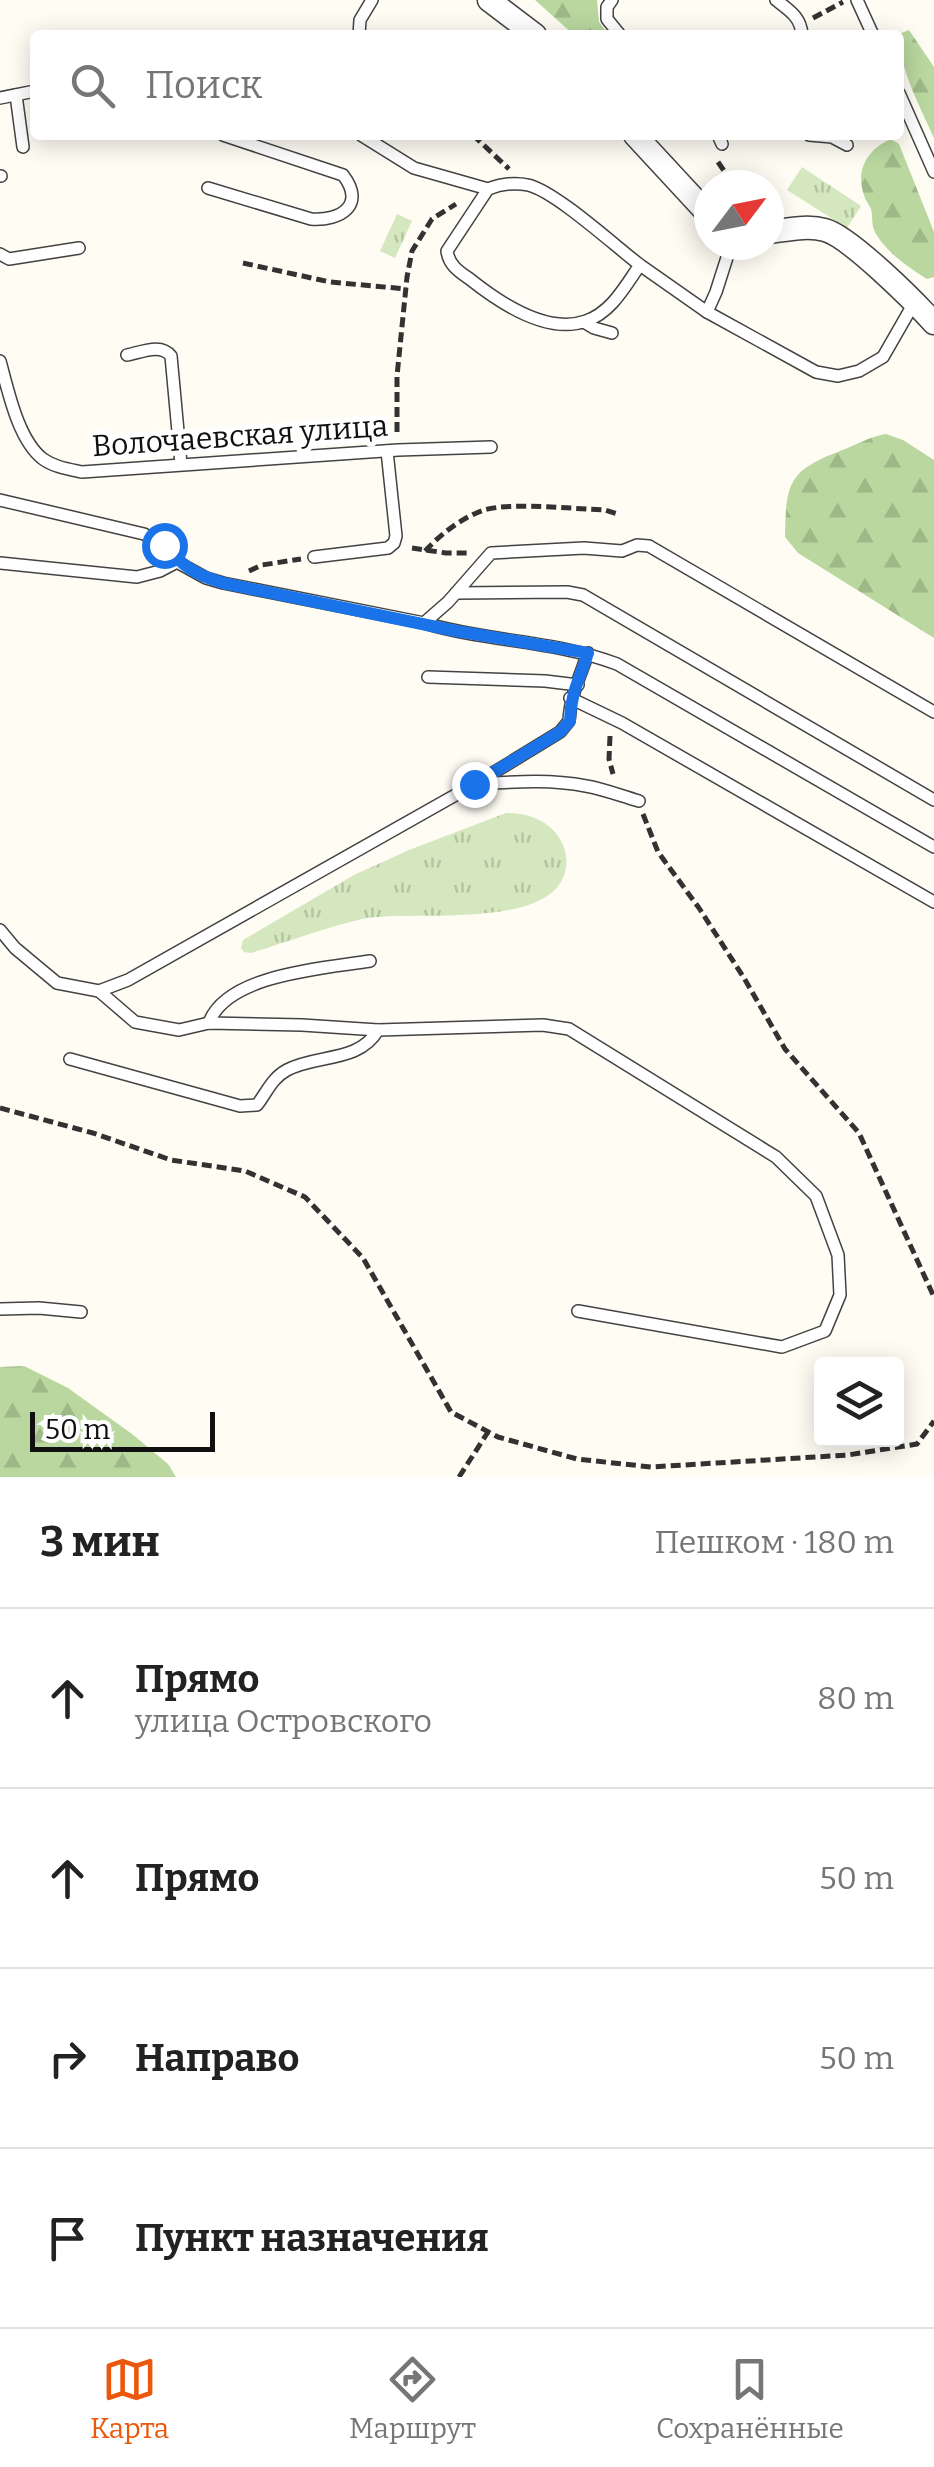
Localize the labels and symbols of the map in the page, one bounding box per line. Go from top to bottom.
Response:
north arrow [694,170,784,260]
street label: Волочаевская улица [91,408,389,464]
route start [142,523,188,569]
route end [452,762,498,808]
scale bar [30,1407,215,1452]

